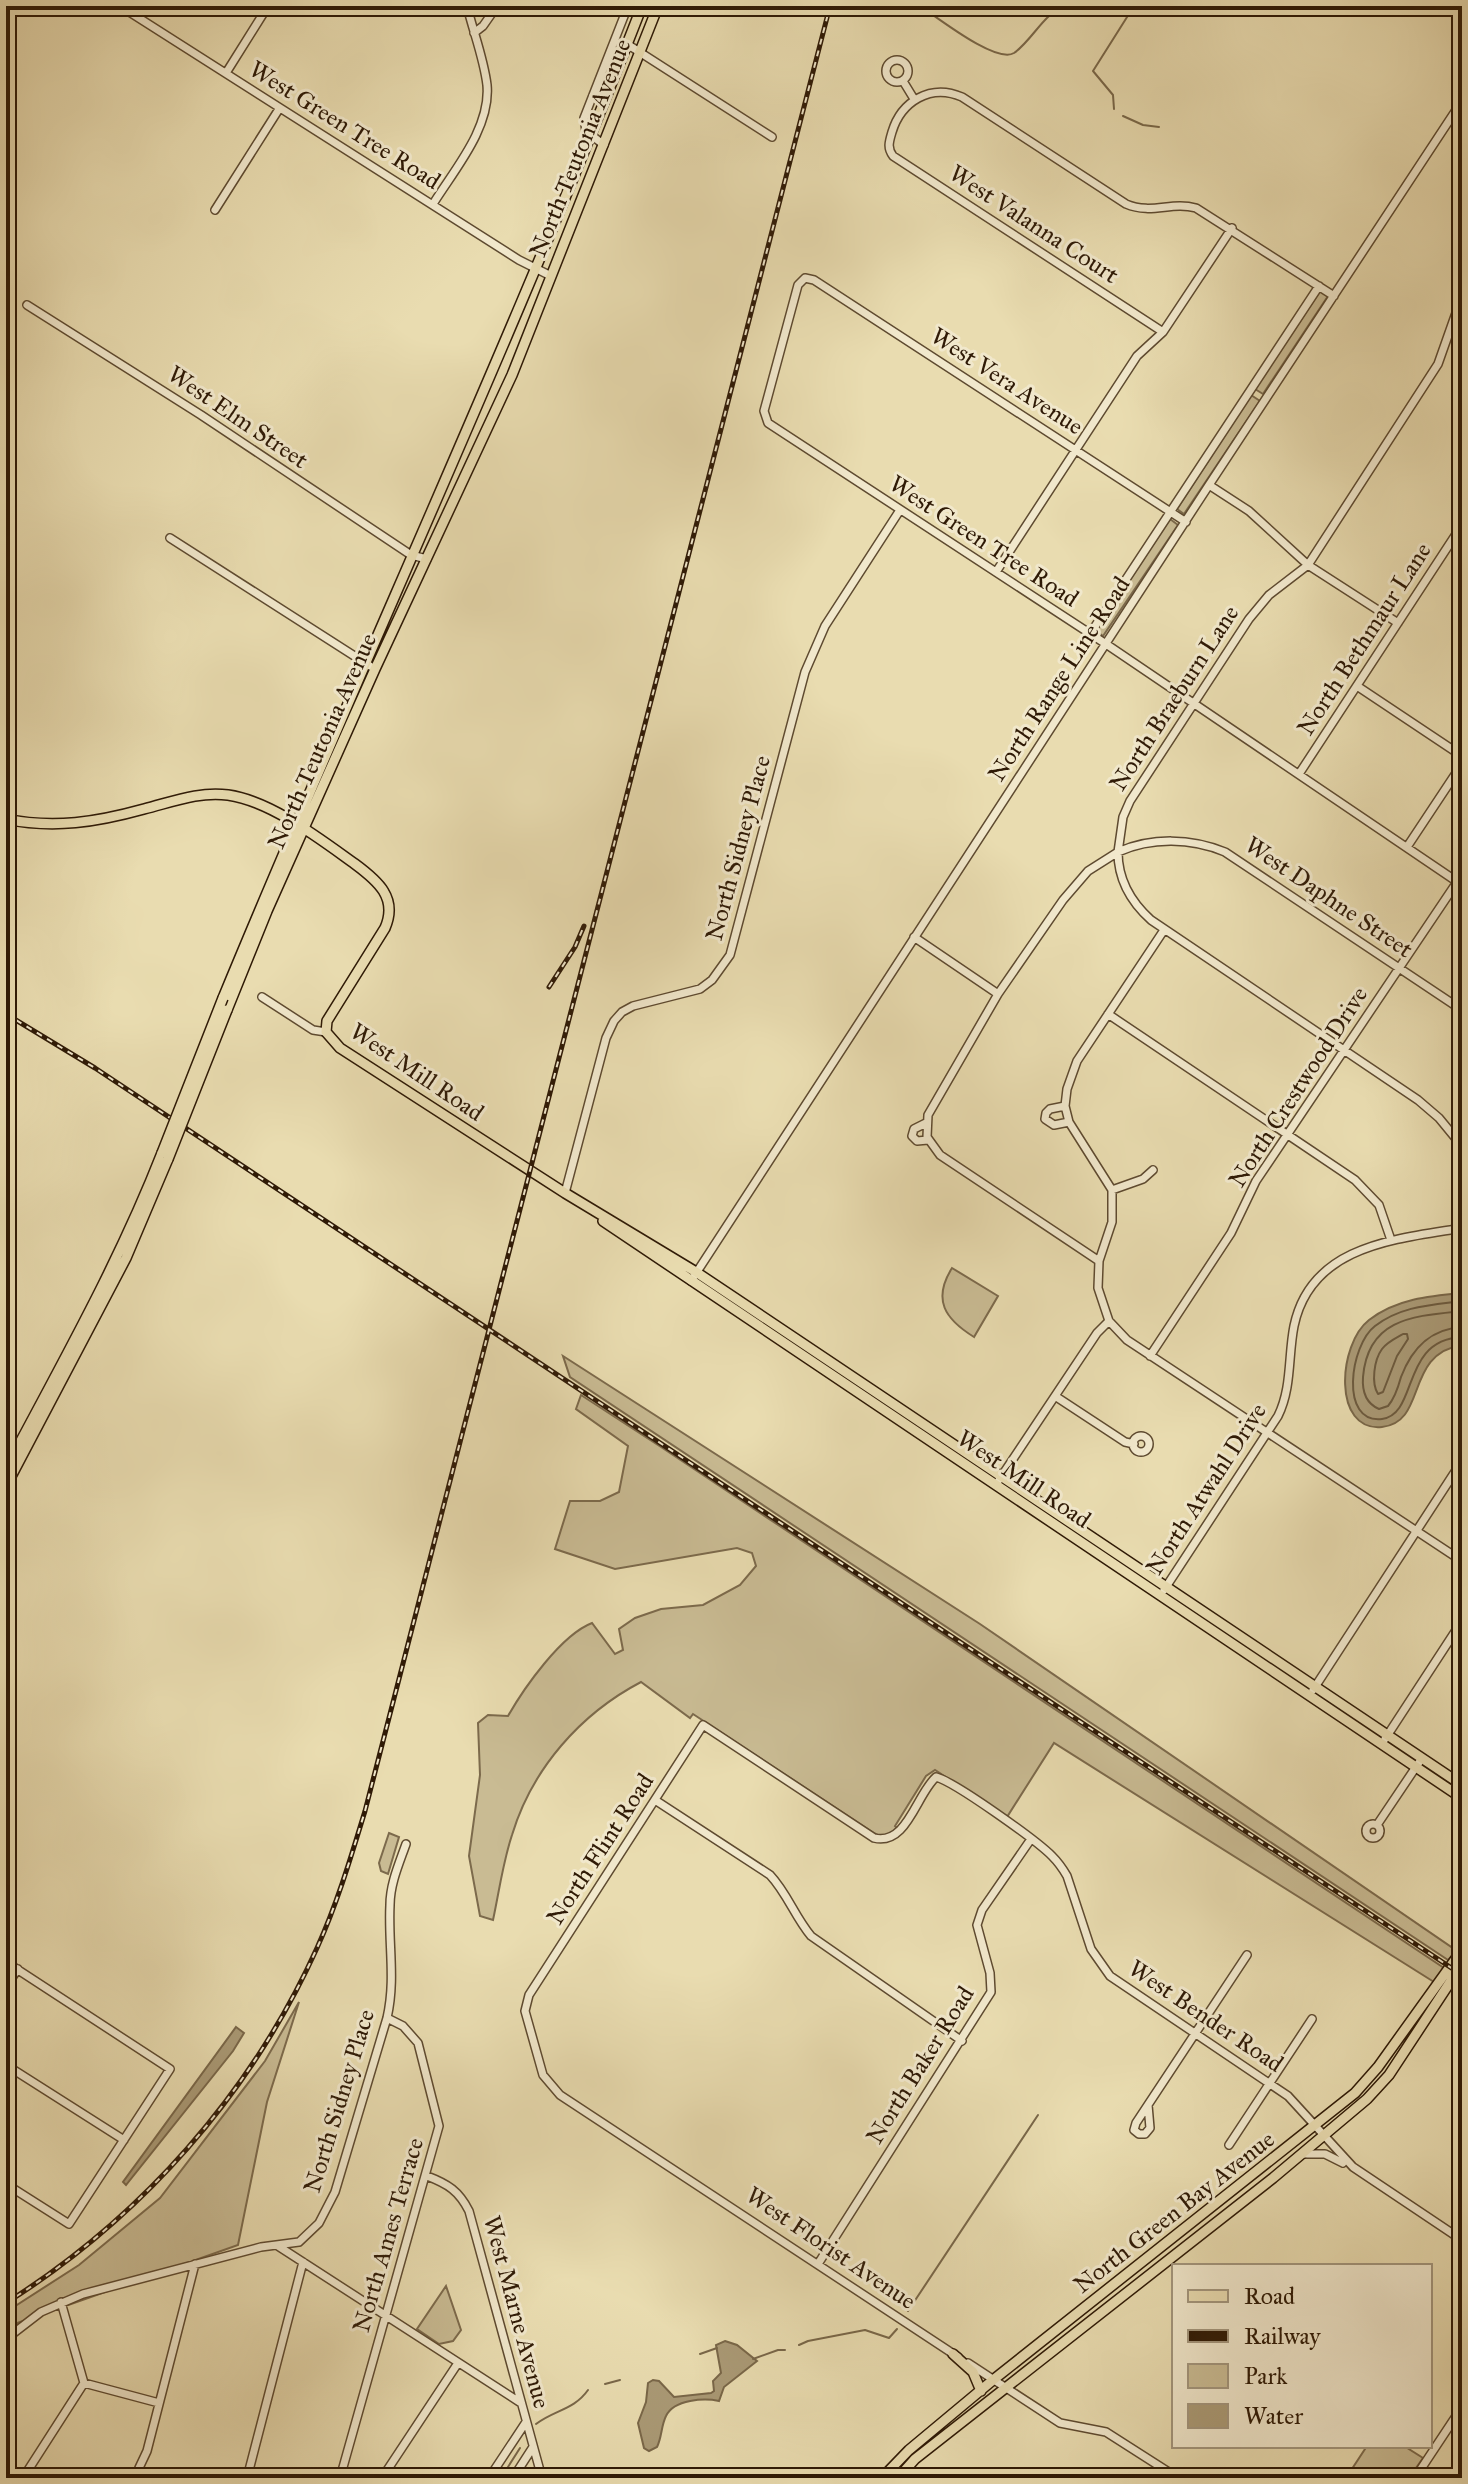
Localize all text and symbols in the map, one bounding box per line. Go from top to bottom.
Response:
street label: North Teutonia Avenue [522,34,638,262]
street label: West Green Tree Road [244,54,446,196]
street label: West Valanna Court [944,158,1125,290]
street label: West Vera Avenue [925,321,1089,441]
street label: West Elm Street [162,359,314,475]
street label: West Green Tree Road [884,469,1084,613]
street label: North Bethmaur Lane [1290,537,1438,741]
street label: North Range Line Road [982,571,1136,787]
street label: North Braeburn Lane [1103,600,1245,796]
street label: North Teutonia Avenue [261,628,383,854]
street label: North Sidney Place [699,752,777,944]
street label: West Daphne Street [1239,830,1419,965]
street label: North Crestwood Drive [1222,981,1374,1193]
street label: West Mill Road [344,1016,490,1128]
street label: North Atwahl Drive [1139,1397,1273,1581]
street label: West Mill Road [951,1423,1097,1535]
street label: North Flint Road [540,1768,660,1930]
street label: West Bender Road [1123,1953,1289,2079]
street label: North Baker Road [859,1981,981,2149]
street label: North Sidney Place [297,2006,381,2196]
street label: North Green Bay Avenue [1068,2124,1280,2300]
street label: North Ames Terrace [346,2134,430,2336]
street label: West Florist Avenue [740,2180,922,2316]
street label: West Marne Avenue [477,2212,557,2412]
legend [1172,2264,1432,2448]
text: Road [1244,2281,1295,2311]
text: Railway [1244,2321,1321,2351]
text: Park [1244,2361,1288,2391]
text: Water [1244,2401,1303,2431]

